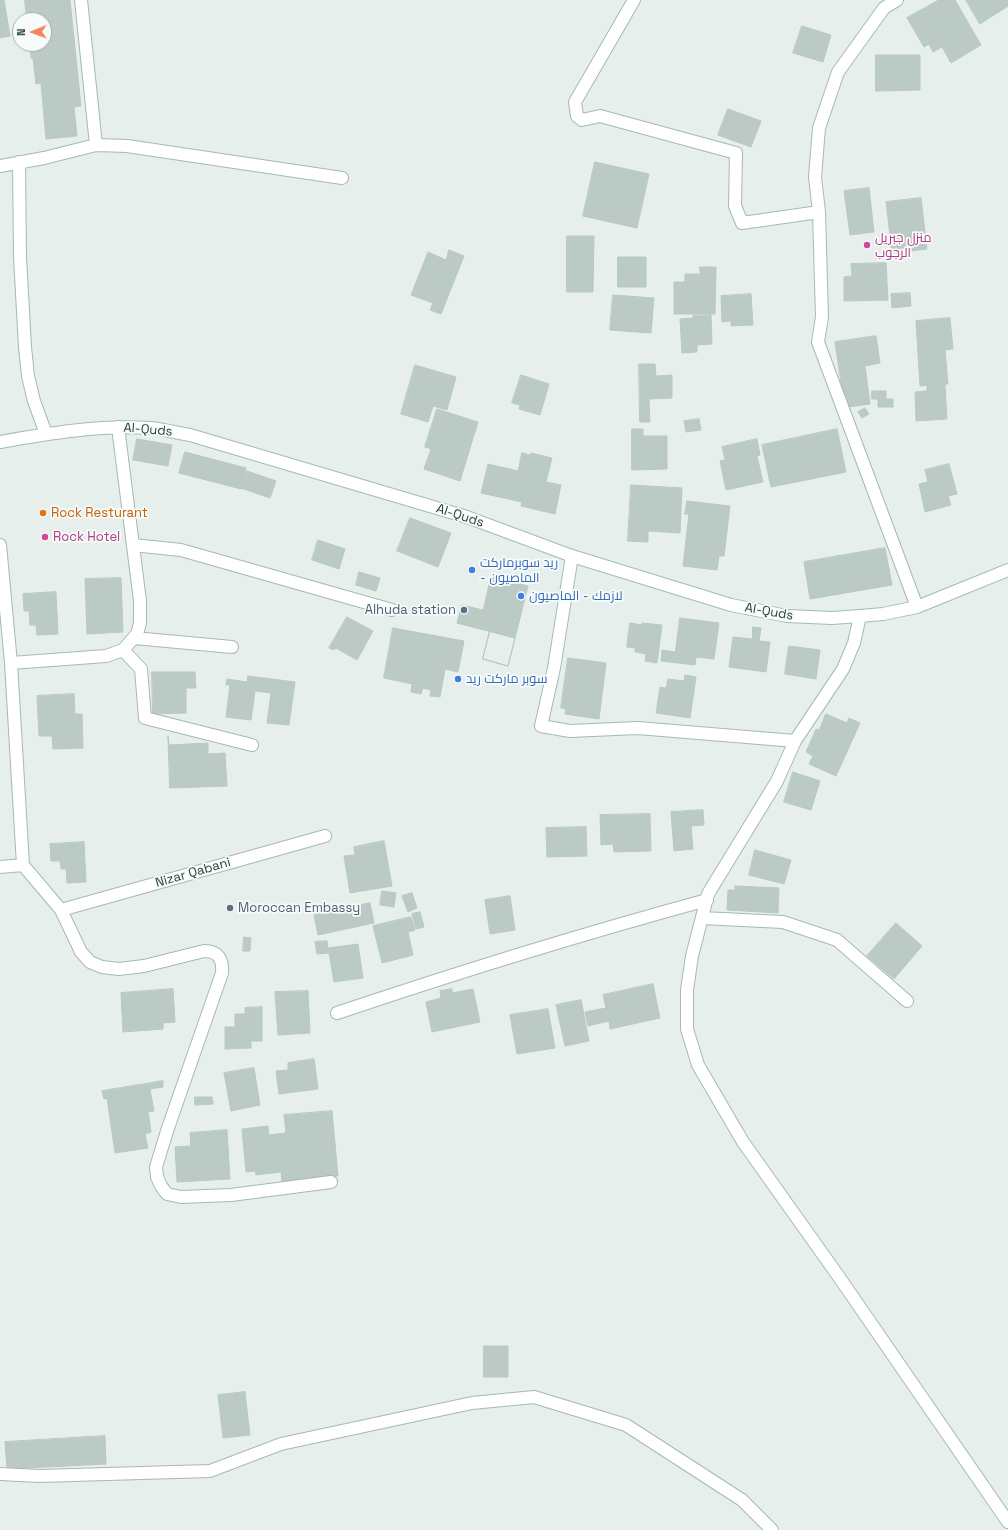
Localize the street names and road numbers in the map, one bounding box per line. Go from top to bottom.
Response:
street label: Al-Quds [123,420,173,440]
street label: Al-Quds [434,501,486,531]
street label: Al-Quds [743,600,795,624]
street label: Nizar Qabani [154,855,232,891]

